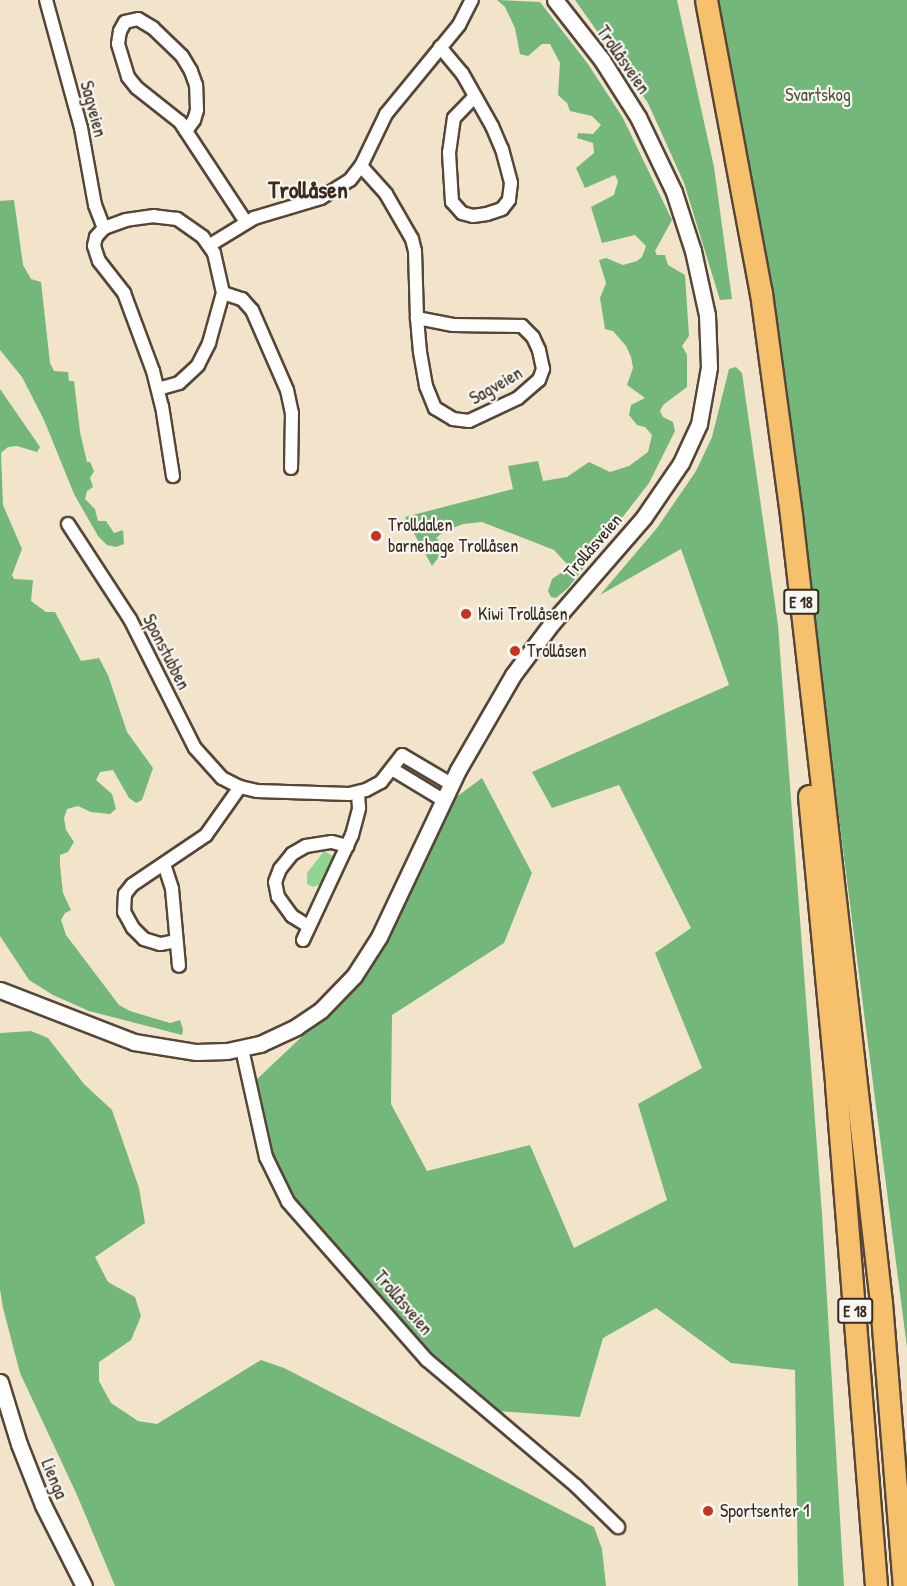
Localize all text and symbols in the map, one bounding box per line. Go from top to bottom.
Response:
street label: Trollåsveien [592,22,654,98]
street label: Sagveien [75,79,111,139]
park label: Svartskog [785,84,851,106]
district label: Trollåsen [268,176,348,204]
street label: Sagveien [466,362,526,410]
street label: Trollåsveien [559,509,627,583]
place label: Trolldalen barnehage Trollåsen [388,515,518,558]
marker: Trolldalen barnehage Trollåsen [369,529,383,543]
road number: E 18 [783,589,819,615]
place label: Kiwi Trollåsen [478,603,568,625]
marker: Kiwi Trollåsen [459,607,473,621]
street label: Sponstubben [138,611,194,693]
place label: Trollåsen [527,640,587,662]
marker: Trollåsen [508,644,522,658]
street label: Trollåsveien [369,1266,437,1340]
road number: E 18 [837,1298,873,1324]
street label: Lienga [36,1456,72,1502]
place label: Sportsenter 1 [720,1500,810,1522]
marker: Sportsenter 1 [701,1504,715,1518]

